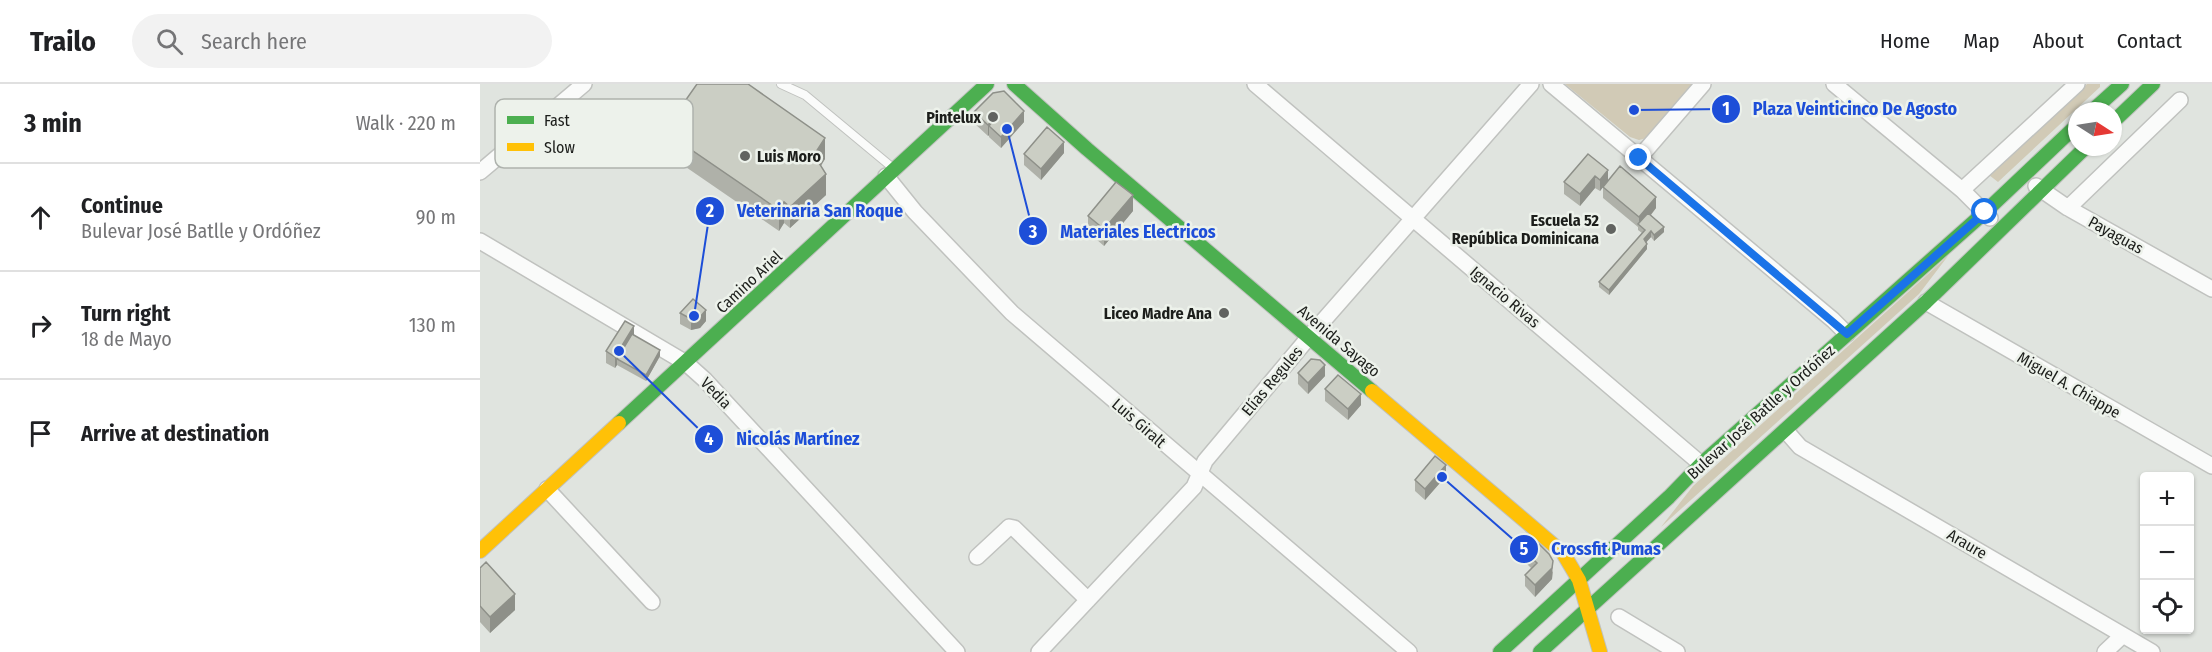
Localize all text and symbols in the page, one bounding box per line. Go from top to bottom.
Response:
search box [132,14,552,68]
text: Trailo [30,25,96,58]
icon: search [153,25,186,58]
text: Search here [201,28,307,55]
text: Home [1880,28,1930,54]
text: Map [1963,28,2000,54]
text: About [2033,28,2084,54]
text: Contact [2117,28,2182,54]
callout: Plaza Veinticinco De Agosto [1711,91,1969,127]
text: 1 [1722,98,1730,120]
text: Plaza Veinticinco De Agosto [1753,98,1958,120]
legend [495,99,693,168]
north arrow [2068,102,2122,156]
text: 3 min [24,108,82,139]
place label: Pintelux [926,108,981,127]
marker: Pintelux [986,110,1000,124]
text: Walk · 220 m [356,111,456,135]
text: Fast [544,111,571,130]
text: Slow [544,138,575,157]
route end [1625,144,1651,170]
place label: Luis Moro [757,147,821,166]
marker: Luis Moro [738,149,752,163]
text: Continue [81,192,163,219]
callout: Veterinaria San Roque [695,193,915,229]
route start [1971,198,1997,224]
text: 2 [705,200,714,222]
text: Veterinaria San Roque [736,200,903,222]
icon: ahead [24,201,57,234]
text: 90 m [416,205,456,229]
place label: Escuela 52 República Dominicana [1452,211,1600,248]
street label: Payaguas [2085,212,2147,258]
callout: Materiales Electricos [1018,213,1227,249]
text: Bulevar José Batlle y Ordóñez [81,219,321,243]
text: 3 [1028,221,1038,243]
text: Materiales Electricos [1060,221,1216,243]
marker: Escuela 52 República Dominicana [1604,222,1618,236]
street label: Camino Ariel [712,247,786,317]
street label: Ignacio Rivas [1466,262,1544,332]
text: Turn right [81,300,170,327]
street label: Avenida Sayago [1294,301,1384,381]
place label: Liceo Madre Ana [1104,304,1212,323]
marker: Liceo Madre Ana [1217,306,1231,320]
icon: right [24,309,57,342]
text: 130 m [409,313,456,337]
text: 18 de Mayo [81,327,172,351]
street label: Bulevar José Batlle y Ordóñez [1683,341,1839,483]
street label: Elías Regules [1237,342,1307,420]
street label: Miguel A. Chiappe [2014,348,2124,422]
street label: Vedia [697,373,735,413]
street label: Luis Giralt [1108,394,1170,452]
icon: arrive [24,417,57,450]
text: Arrive at destination [81,420,269,447]
callout: Nicolás Martínez [694,421,871,457]
text: 4 [704,428,714,450]
text: Nicolás Martínez [736,428,860,450]
map controls [2140,472,2194,634]
button: + [2140,472,2194,526]
street label: Araure [1944,525,1990,563]
button: − [2140,526,2194,580]
callout: Crossfit Pumas [1509,531,1673,567]
text: 5 [1520,538,1529,560]
text: Crossfit Pumas [1551,538,1661,560]
button: locate [2140,580,2194,634]

